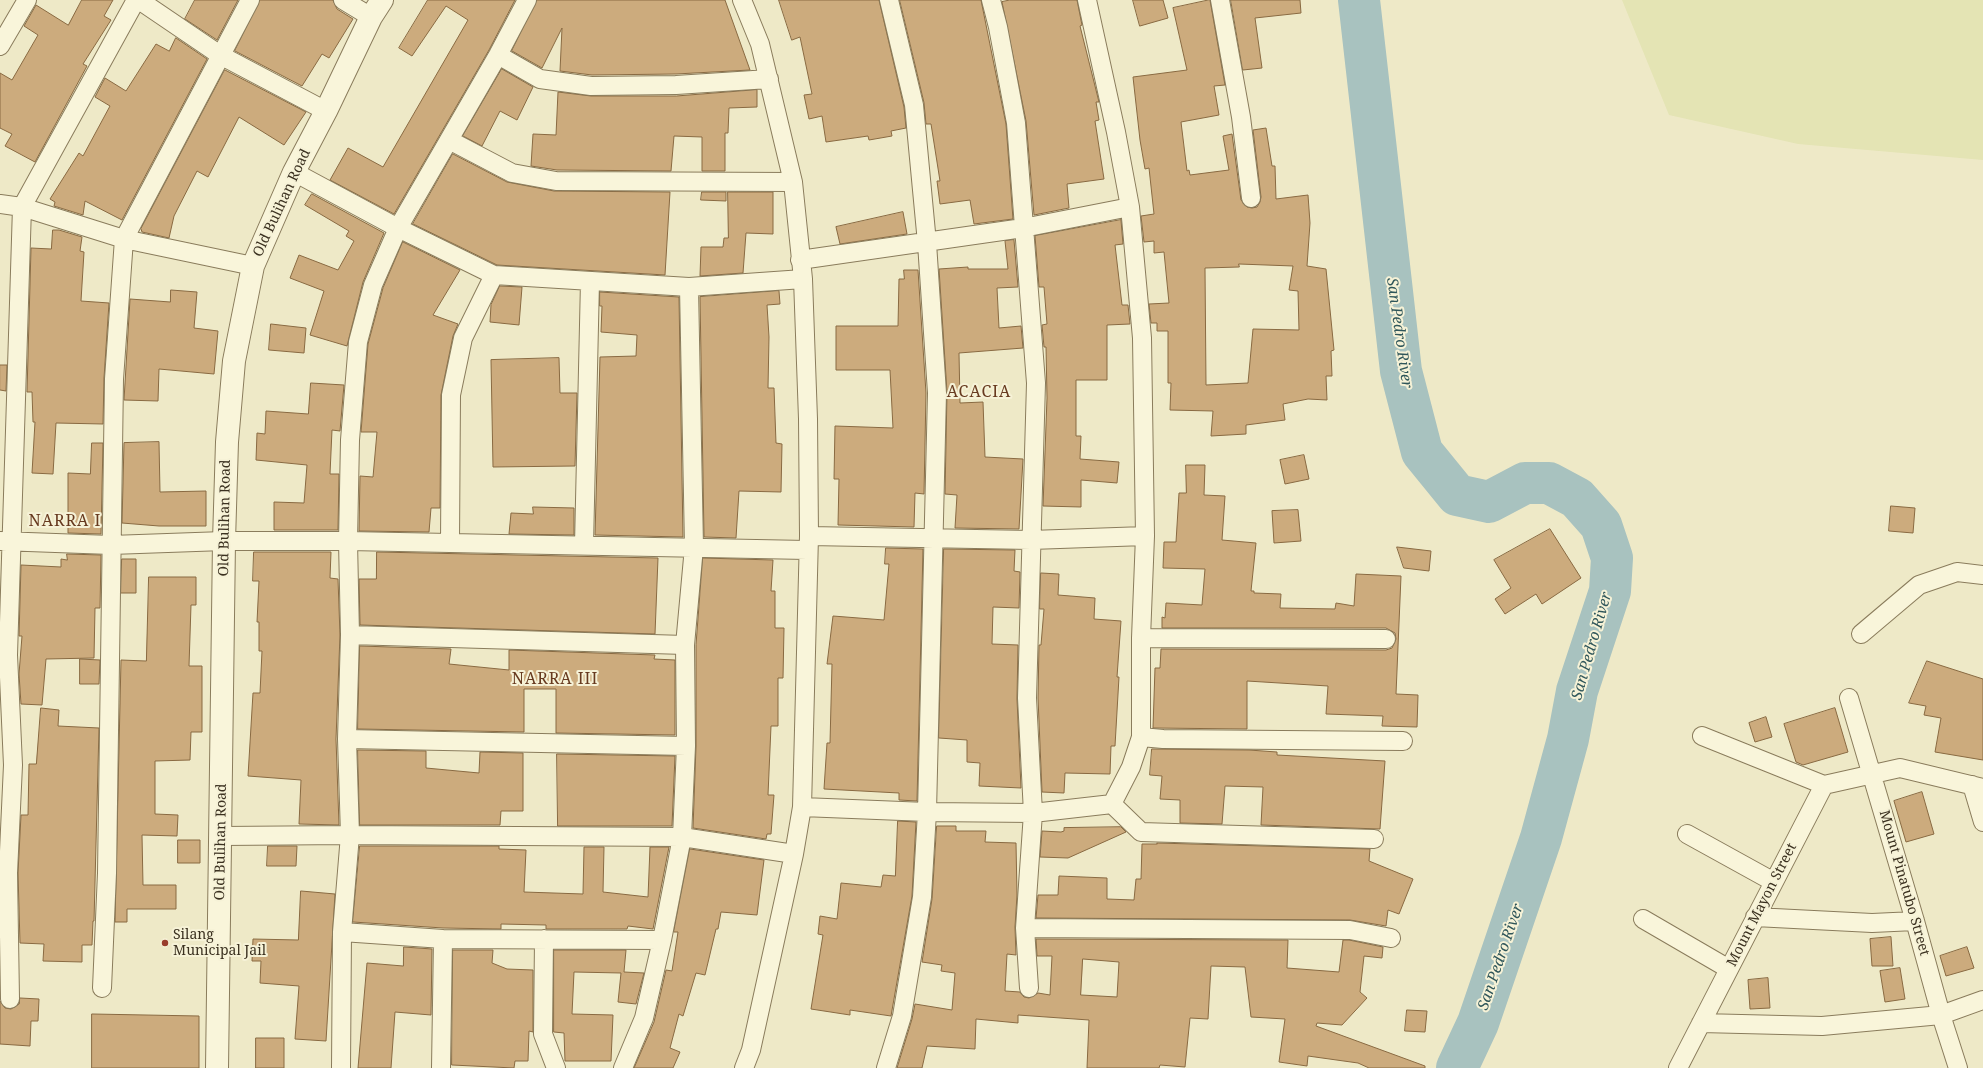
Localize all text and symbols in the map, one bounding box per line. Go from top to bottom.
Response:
street label: Old Bulihan Road [250,146,314,260]
water label: San Pedro River [1382,277,1416,389]
district label: ACACIA [947,382,1011,402]
street label: Old Bulihan Road [216,459,234,577]
district label: NARRA I [29,511,101,531]
water label: San Pedro River [1568,590,1616,702]
district label: NARRA III [512,669,598,689]
street label: Old Bulihan Road [212,783,230,901]
street label: Mount Pinatubo Street [1875,808,1933,958]
street label: Mount Mayon Street [1724,841,1800,969]
water label: San Pedro River [1474,901,1528,1013]
place label: Silang Municipal Jail [173,927,266,960]
marker: Silang Municipal Jail [160,938,170,948]

